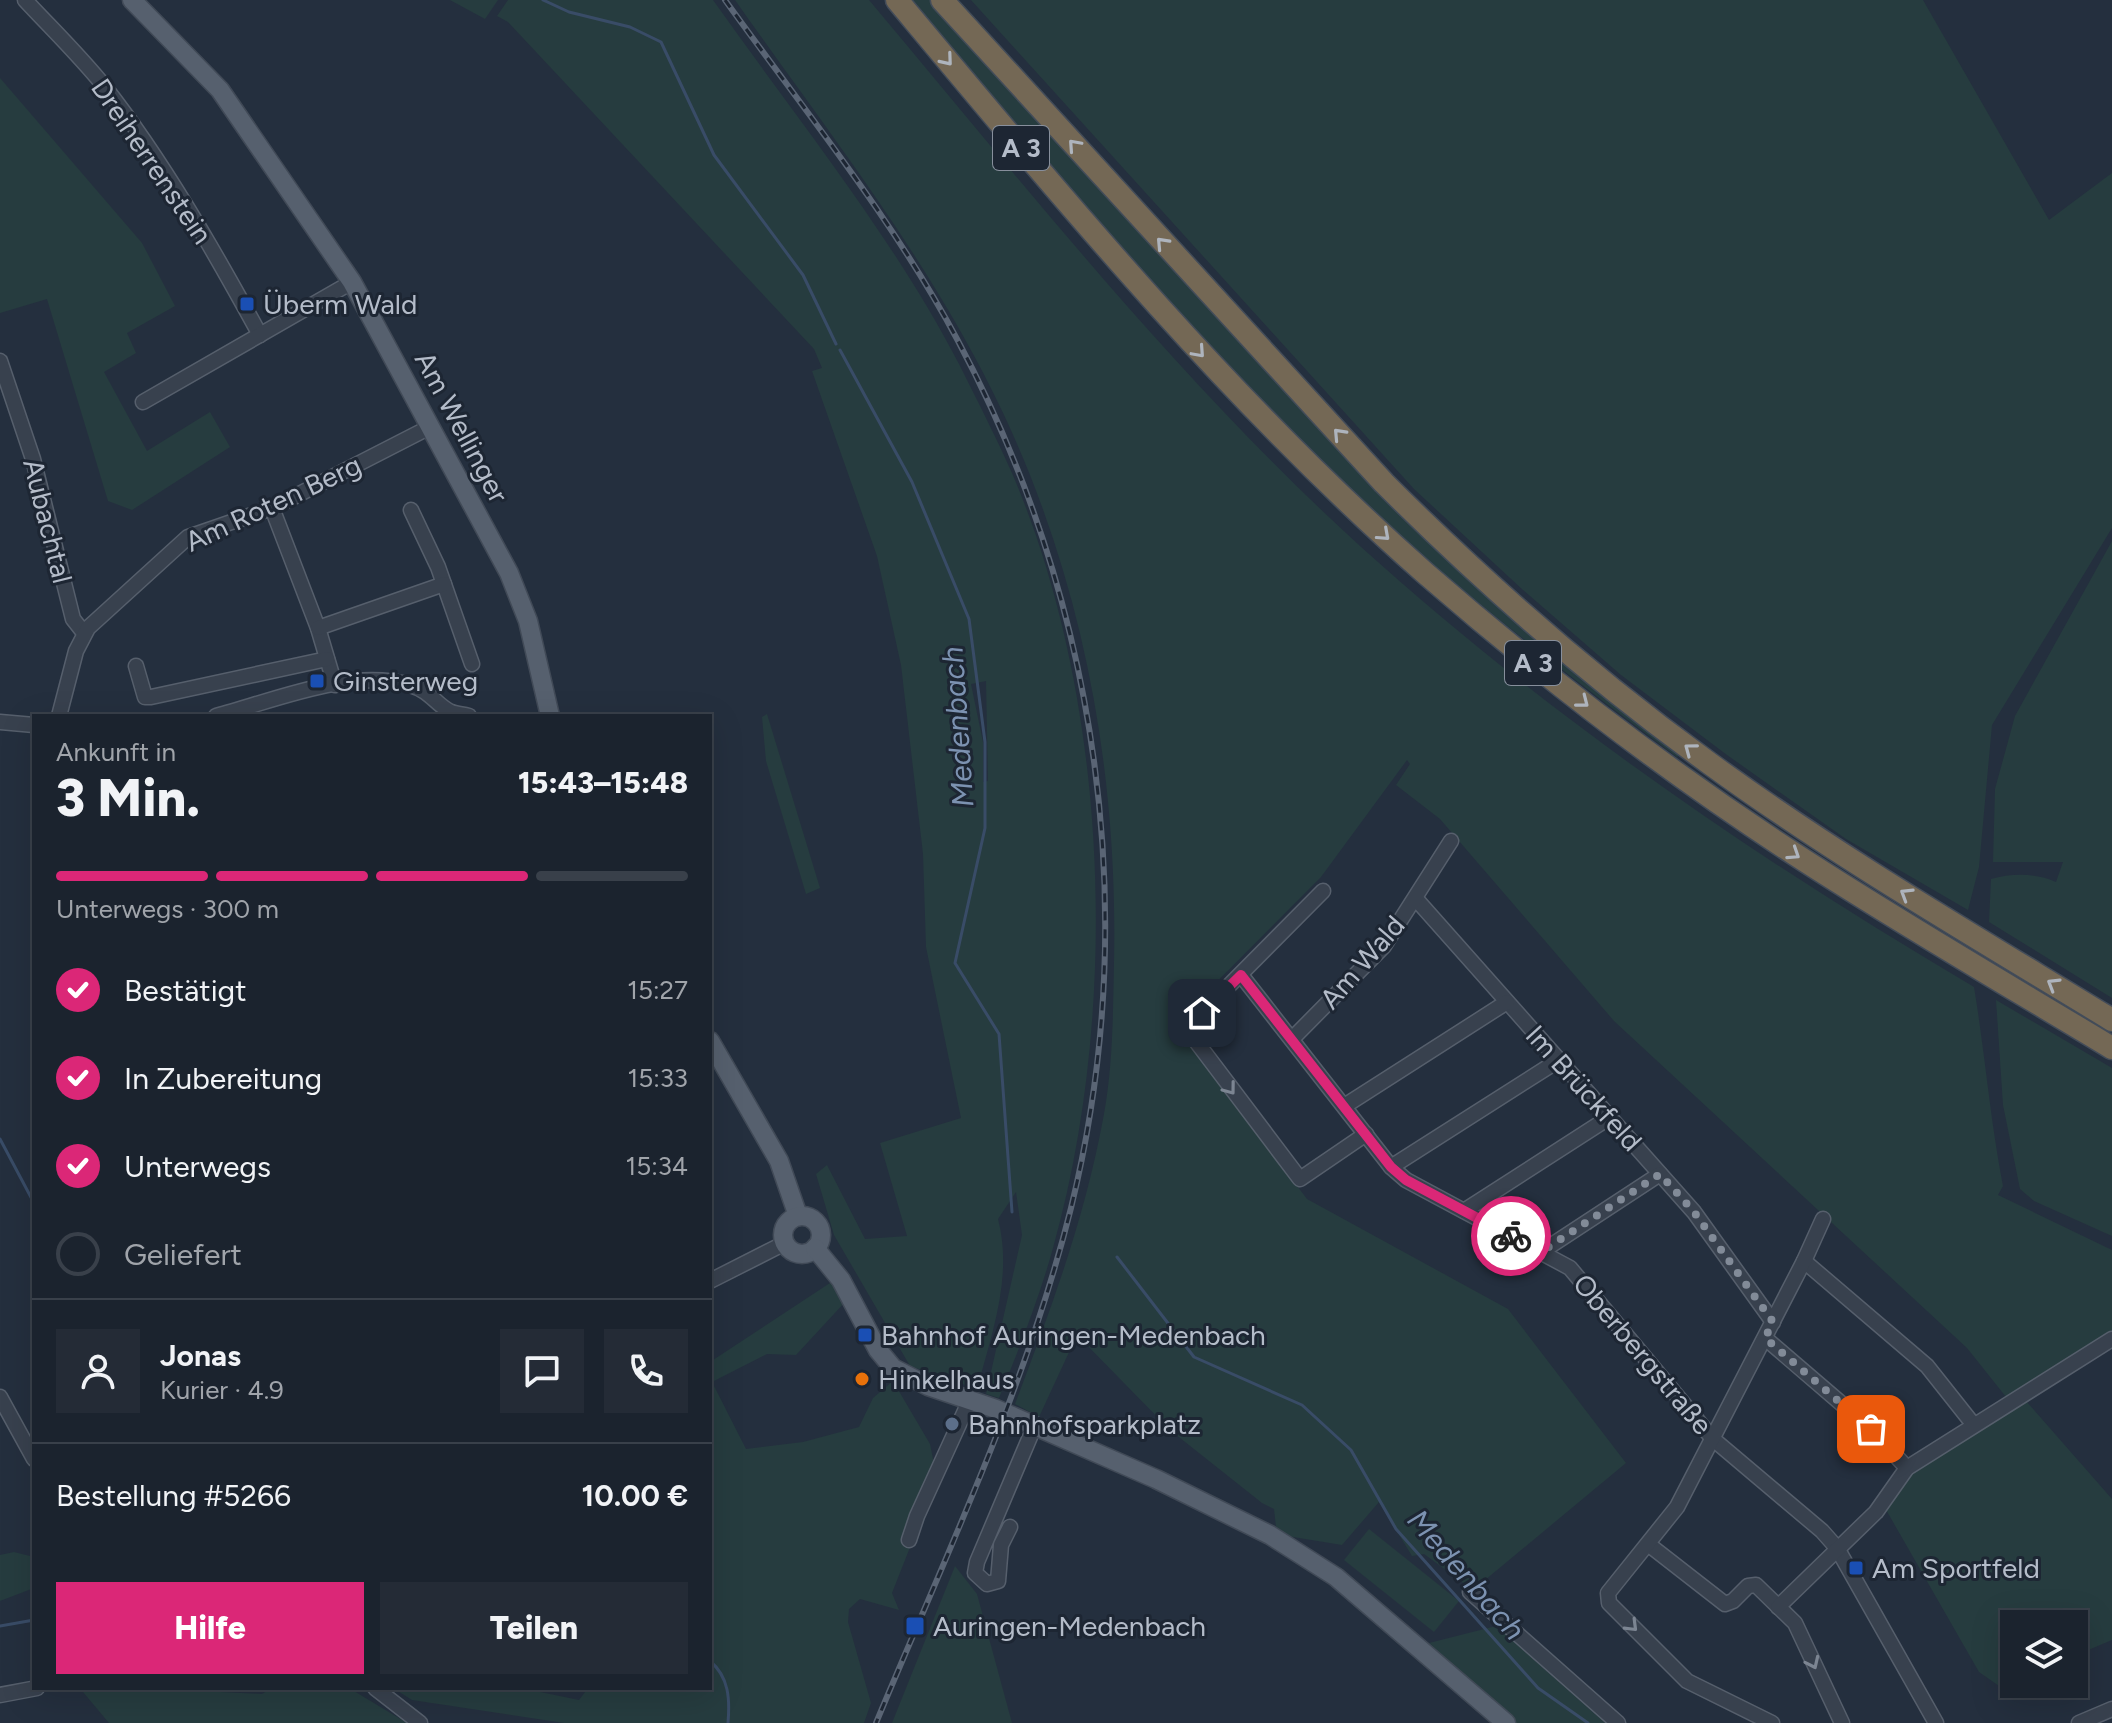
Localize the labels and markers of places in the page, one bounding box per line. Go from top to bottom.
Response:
place label: Überm Wald [263,287,417,321]
marker: Überm Wald [238,295,256,313]
place label: Ginsterweg [333,664,478,698]
marker: Ginsterweg [308,672,326,690]
pin [1168,979,1236,1047]
place label: Bahnhof Auringen-Medenbach [881,1318,1266,1352]
marker: Bahnhof Auringen-Medenbach [856,1326,874,1344]
place label: Hinkelhaus [878,1362,1014,1396]
marker: Hinkelhaus [853,1370,871,1388]
pin [1837,1395,1905,1463]
place label: Bahnhofsparkplatz [968,1407,1201,1441]
marker: Bahnhofsparkplatz [943,1415,961,1433]
place label: Am Sportfeld [1872,1551,2040,1585]
marker: Am Sportfeld [1847,1559,1865,1577]
place label: Auringen-Medenbach [933,1609,1206,1643]
marker: Auringen-Medenbach [904,1615,926,1637]

